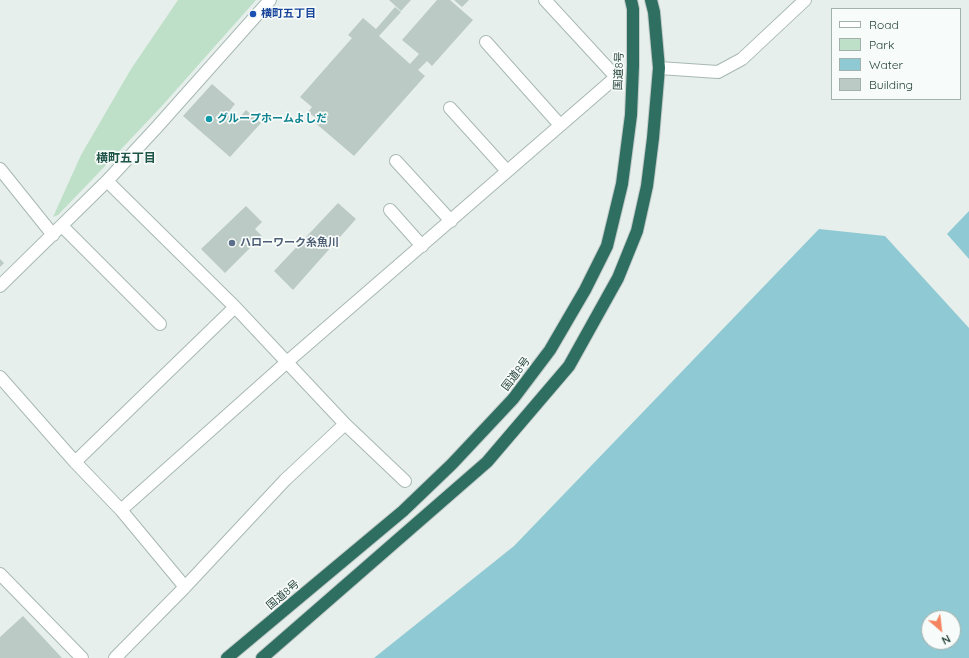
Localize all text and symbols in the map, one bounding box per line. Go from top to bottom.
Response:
place label: 横町五丁目 [261,7,316,21]
legend [831,8,961,100]
marker: 横町五丁目 [248,9,258,19]
text: Road [869,17,899,32]
text: Park [869,37,894,52]
street label: 国道8号 [612,51,626,91]
text: Water [869,57,903,72]
text: Building [869,77,913,92]
place label: グループホームよしだ [217,112,327,126]
marker: グループホームよしだ [204,114,214,124]
district label: 横町五丁目 [96,151,156,165]
place label: ハローワーク糸魚川 [240,236,339,250]
marker: ハローワーク糸魚川 [227,238,237,248]
street label: 国道8号 [499,354,533,394]
street label: 国道8号 [264,577,302,613]
north arrow [921,610,961,650]
text: N [939,632,953,648]

